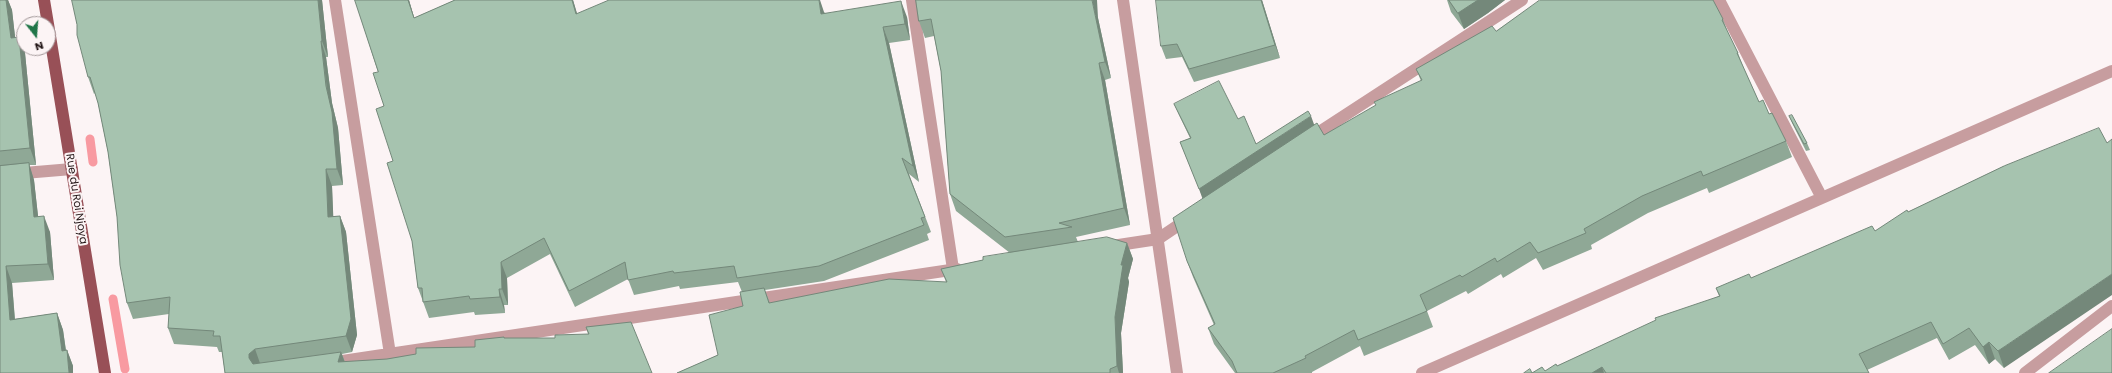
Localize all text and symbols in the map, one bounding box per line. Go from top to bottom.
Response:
north arrow [16,16,56,56]
text: N [33,38,46,55]
street label: Rue du Roi Njoya [62,153,90,245]

